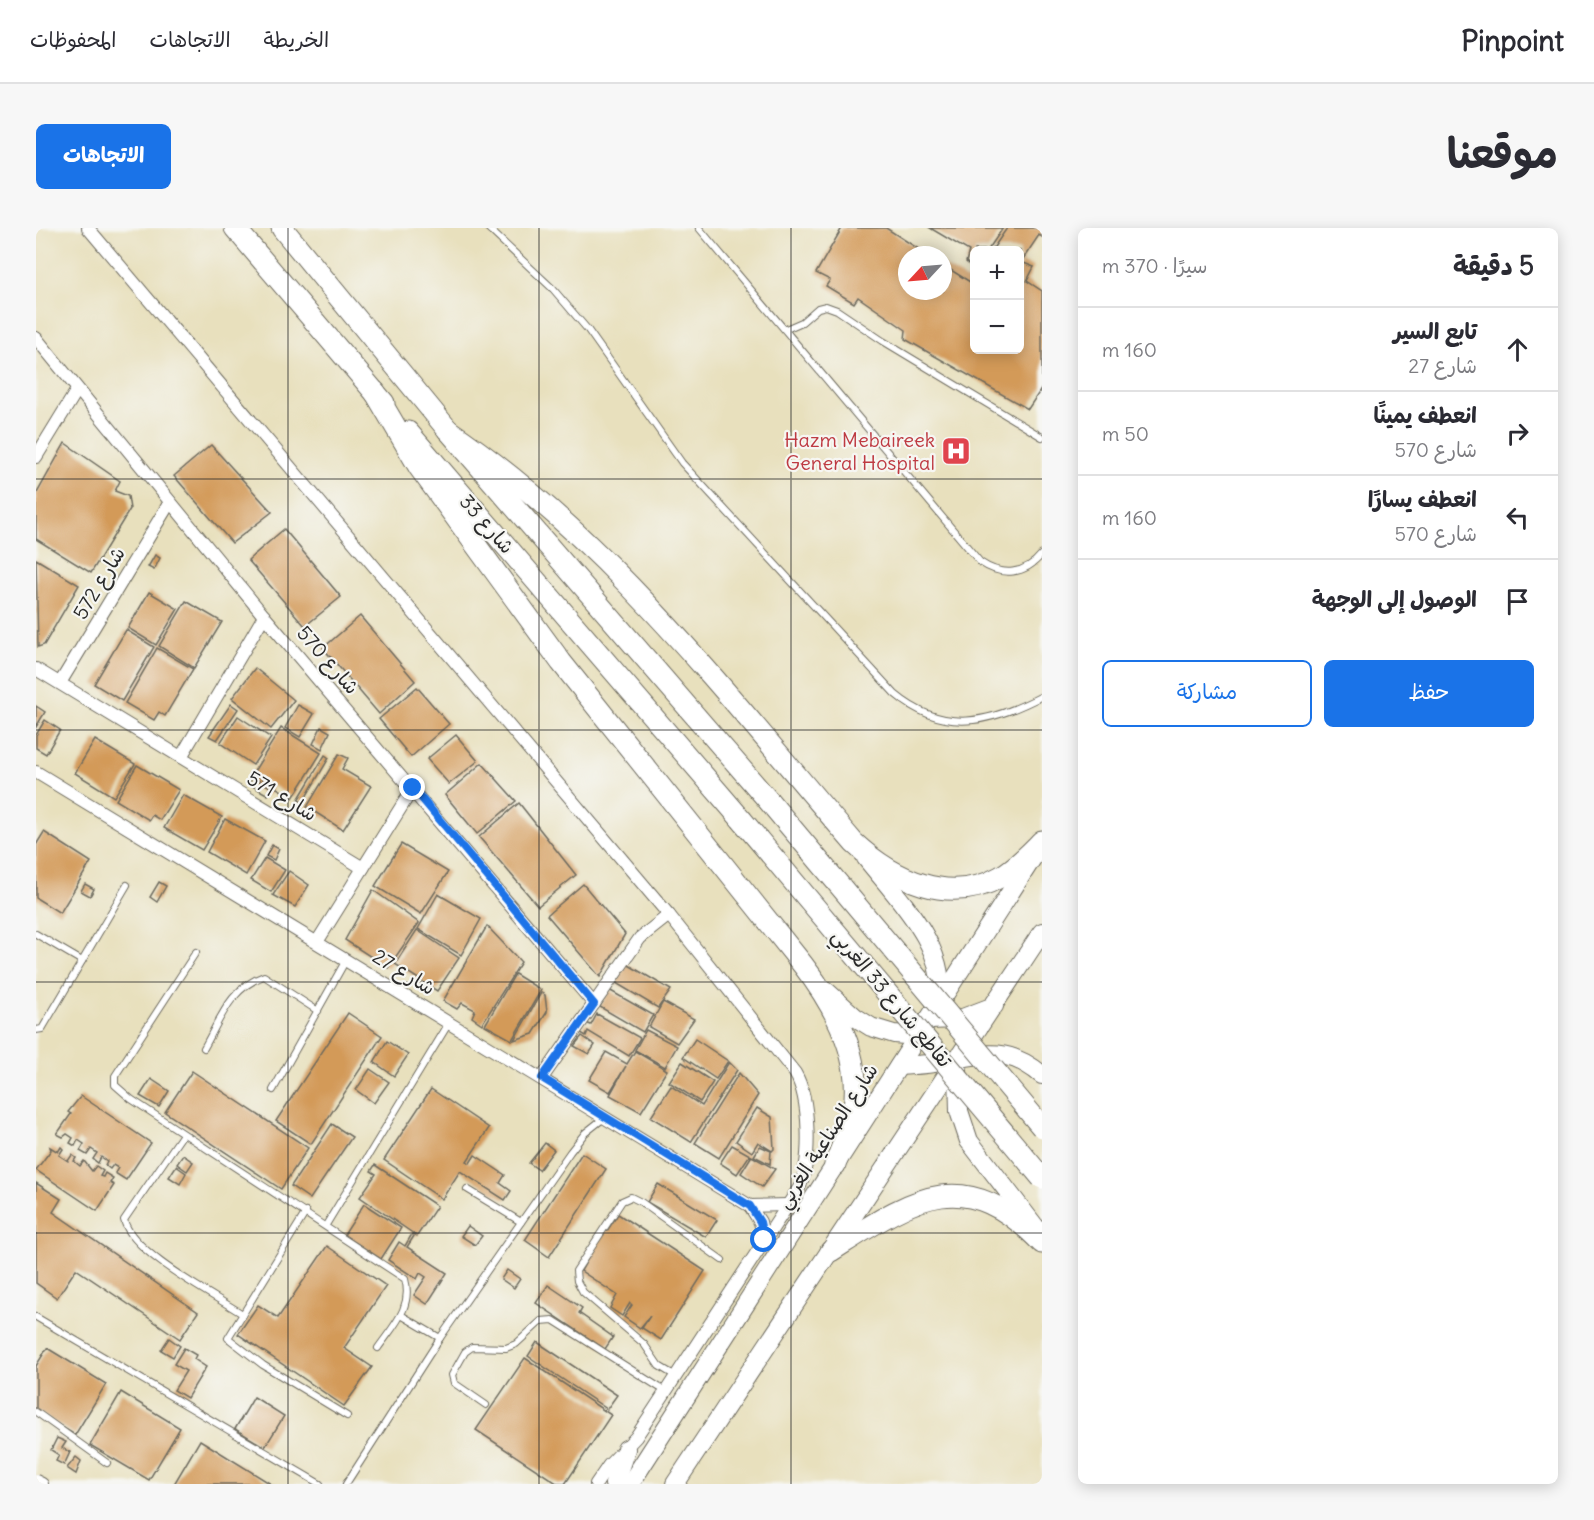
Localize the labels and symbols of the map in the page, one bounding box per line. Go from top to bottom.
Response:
north arrow [898,246,952,300]
place label: Hazm Mebaireek General Hospital [784,427,935,475]
hospital icon: Hazm Mebaireek General Hospital [940,435,972,467]
street label: شارع 33 [453,489,520,560]
street label: شارع 572 [67,542,132,625]
street label: شارع 570 [290,620,365,700]
street label: شارع 571 [242,765,322,828]
route end [399,774,425,800]
street label: تقاطع شارع 33 الغربي [822,923,958,1076]
street label: شارع 27 [367,943,440,1002]
street label: شارع الصناعية الغربي [770,1058,888,1216]
route start [750,1226,776,1252]

